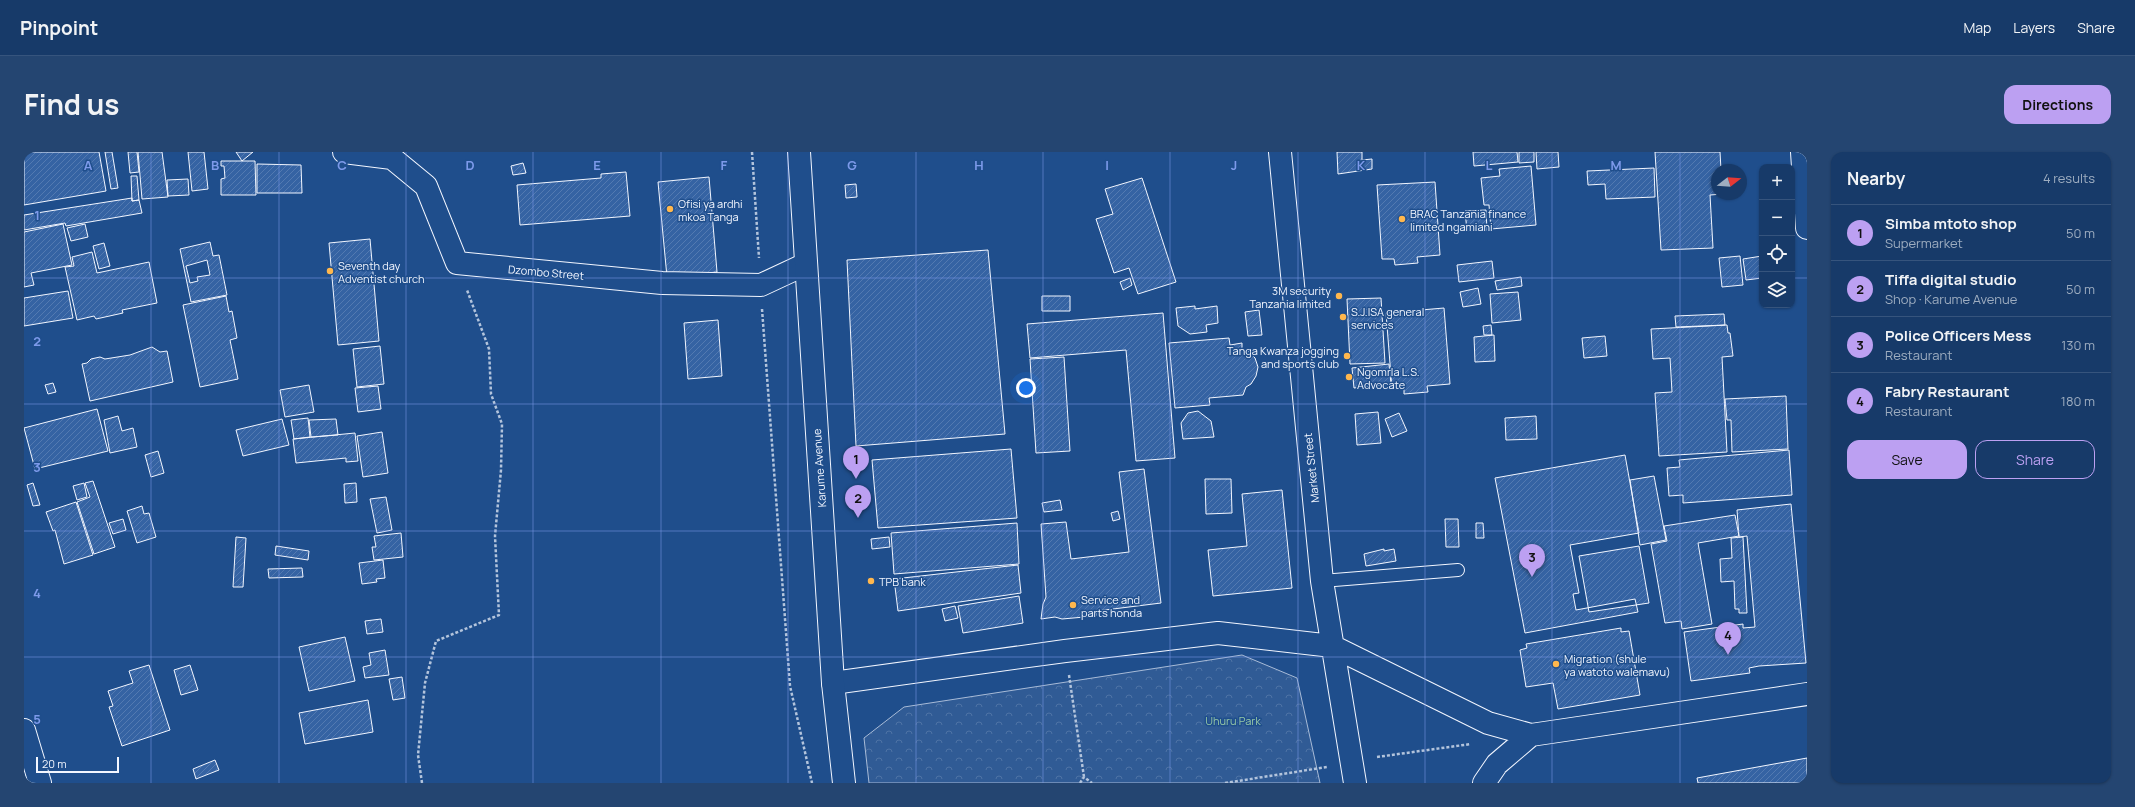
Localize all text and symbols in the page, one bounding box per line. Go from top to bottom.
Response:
text: Pinpoint [20,15,98,41]
text: Map [1963,18,1991,37]
text: Layers [2013,18,2055,37]
text: Share [2077,18,2115,37]
text: Find us [24,85,119,123]
button: Directions [2004,85,2111,124]
text: A [84,156,93,174]
text: B [211,156,219,174]
text: C [337,156,347,174]
text: D [465,156,475,174]
text: E [593,156,601,174]
text: F [721,156,728,174]
text: G [847,156,857,174]
text: H [974,156,984,174]
text: I [1105,156,1109,174]
text: J [1231,156,1237,174]
text: K [1357,156,1366,174]
text: L [1486,156,1493,174]
text: M [1610,156,1622,174]
north arrow [1711,164,1747,200]
map controls [1759,164,1795,308]
button: + [1759,164,1795,200]
text: Nearby [1847,167,1905,190]
text: 4 results [2043,169,2095,187]
place label: Ofisi ya ardhi mkoa Tanga [678,196,743,224]
button: − [1759,200,1795,236]
marker: Ofisi ya ardhi mkoa Tanga [665,204,675,214]
text: 1 [34,206,40,224]
place label: BRAC Tanzania finance limited ngamiani [1410,206,1527,234]
text: Simba mtoto shop [1885,213,2017,234]
marker: BRAC Tanzania finance limited ngamiani [1397,214,1407,224]
text: 1 [1857,224,1863,242]
text: 50 m [2066,224,2095,242]
text: Supermarket [1885,234,1963,252]
button: locate [1759,236,1795,272]
place label: Seventh day Adventist church [338,258,425,286]
street label: Dzombo Street [507,261,585,283]
marker: Seventh day Adventist church [325,266,335,276]
text: Tiffa digital studio [1885,269,2016,290]
button: layers [1759,272,1795,308]
text: 2 [1856,280,1864,298]
text: 50 m [2066,280,2095,298]
place label: 3M security Tanzania limited [1249,283,1331,311]
text: Shop · Karume Avenue [1885,290,2017,308]
marker: 3M security Tanzania limited [1334,291,1344,301]
place label: S.J.ISA general services [1351,304,1424,332]
marker: S.J.ISA general services [1338,312,1348,322]
text: Police Officers Mess [1885,325,2031,346]
text: 2 [33,332,41,350]
text: 3 [1856,336,1864,354]
text: 130 m [2061,336,2095,354]
place label: Tanga Kwanza jogging and sports club [1227,343,1339,371]
text: Restaurant [1885,346,1952,364]
marker: Tanga Kwanza jogging and sports club [1342,351,1352,361]
place label: Ngomrla L.S. Advocate [1357,364,1419,392]
marker: Ngomrla L.S. Advocate [1344,372,1354,382]
your location [1016,378,1036,398]
text: Fabry Restaurant [1885,381,2009,402]
text: 4 [1856,392,1864,410]
text: 180 m [2061,392,2095,410]
text: Restaurant [1885,402,1952,420]
street label: Karume Avenue [809,428,829,508]
street label: Market Street [1300,432,1322,504]
button: Save [1847,440,1967,479]
button: Share [1975,440,2095,479]
pin: 1 [843,446,869,479]
text: 3 [33,458,41,476]
pin: 2 [845,485,871,518]
pin: 3 [1519,544,1545,577]
place label: TPB bank [879,574,926,589]
marker: TPB bank [866,576,876,586]
text: 4 [33,584,41,602]
place label: Service and parts honda [1081,592,1142,620]
marker: Service and parts honda [1068,600,1078,610]
pin: 4 [1715,622,1741,655]
place label: Migration (shule ya watoto walemavu) [1564,651,1671,679]
marker: Migration (shule ya watoto walemavu) [1551,659,1561,669]
text: 5 [33,710,41,728]
park label: Uhuru Park [1205,713,1261,728]
scale bar [36,755,119,774]
text: 20 m [42,756,67,771]

